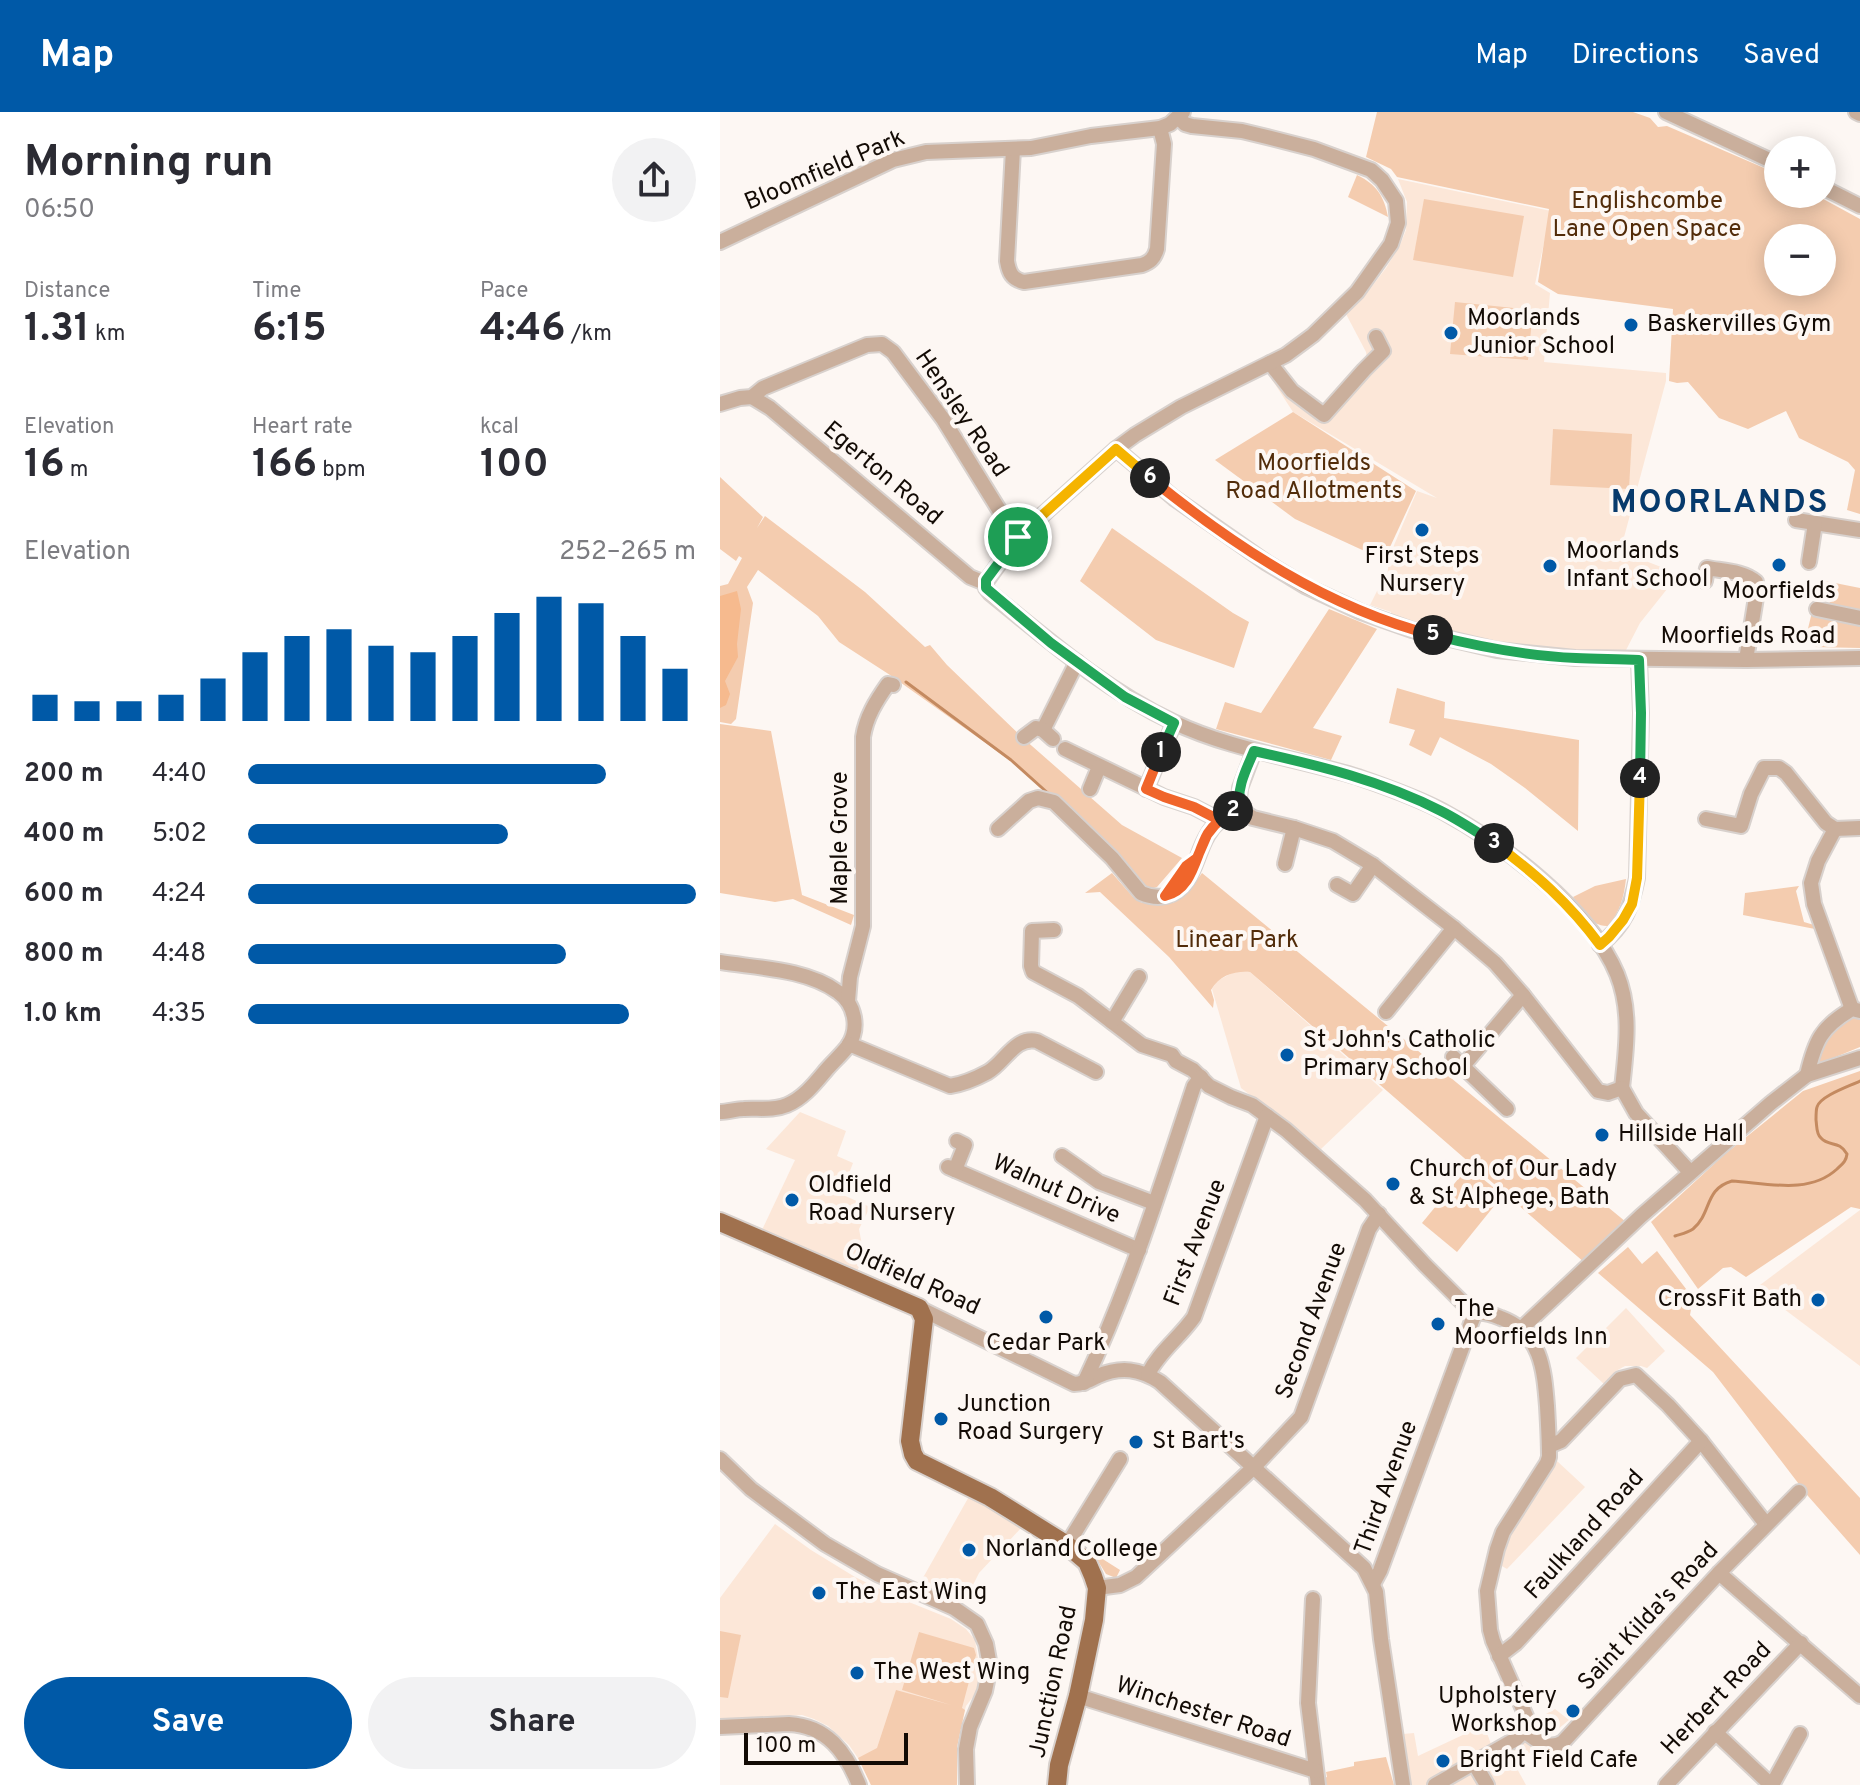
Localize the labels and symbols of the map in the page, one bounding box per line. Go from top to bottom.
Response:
street label: Bloomfield Park [740,124,910,218]
park label: Englishcombe Lane Open Space [1552,187,1742,245]
place label: Moorlands Junior School [1467,304,1615,362]
place label: Baskervilles Gym [1647,310,1831,340]
marker: Baskervilles Gym [1622,316,1640,334]
marker: Moorlands Junior School [1442,324,1460,342]
street label: Hensley Road [907,345,1015,483]
street label: Egerton Road [816,415,948,533]
park label: Moorfields Road Allotments [1225,449,1403,507]
pin: 6 [1130,458,1170,498]
district label: MOORLANDS [1611,484,1829,524]
pin [984,503,1052,571]
marker: First Steps Nursery [1413,521,1431,539]
place label: Moorlands Infant School [1566,537,1708,595]
place label: First Steps Nursery [1364,542,1480,600]
marker: Moorfields [1770,556,1788,574]
marker: Moorlands Infant School [1541,557,1559,575]
place label: Moorfields [1722,577,1836,607]
pin: 5 [1413,615,1453,655]
street label: Moorfields Road [1660,622,1836,652]
pin: 1 [1141,732,1181,772]
pin: 4 [1620,758,1660,798]
street label: Maple Grove [826,771,856,905]
pin: 2 [1213,791,1253,831]
pin: 3 [1474,823,1514,863]
park label: Linear Park [1175,926,1299,956]
place label: St John's Catholic Primary School [1303,1026,1496,1084]
marker: St John's Catholic Primary School [1278,1046,1296,1064]
place label: Hillside Hall [1618,1120,1744,1150]
marker: Hillside Hall [1593,1126,1611,1144]
street label: Walnut Drive [987,1148,1125,1232]
place label: Church of Our Lady & St Alphege, Bath [1409,1155,1617,1213]
place label: Oldfield Road Nursery [808,1171,955,1229]
street label: First Avenue [1158,1175,1234,1311]
marker: Church of Our Lady & St Alphege, Bath [1384,1175,1402,1193]
marker: Oldfield Road Nursery [783,1191,801,1209]
street label: Oldfield Road [840,1237,984,1323]
street label: Second Avenue [1270,1238,1354,1404]
place label: CrossFit Bath [1657,1285,1802,1315]
marker: CrossFit Bath [1809,1291,1827,1309]
place label: The Moorfields Inn [1454,1295,1608,1353]
marker: Cedar Park [1037,1308,1055,1326]
marker: The Moorfields Inn [1429,1315,1447,1333]
place label: Cedar Park [986,1329,1106,1359]
place label: Junction Road Surgery [957,1390,1104,1448]
marker: Junction Road Surgery [932,1410,950,1428]
street label: Third Avenue [1349,1417,1425,1559]
place label: St Bart's [1152,1427,1245,1457]
marker: St Bart's [1127,1433,1145,1451]
street label: Faulkland Road [1519,1464,1651,1606]
place label: Norland College [985,1535,1158,1565]
street label: Saint Kilda's Road [1572,1536,1726,1698]
marker: Norland College [960,1541,978,1559]
place label: The East Wing [835,1578,987,1608]
marker: The East Wing [810,1584,828,1602]
street label: Junction Road [1023,1603,1085,1761]
street label: Herbert Road [1655,1636,1779,1762]
place label: The West Wing [873,1658,1030,1688]
marker: The West Wing [848,1664,866,1682]
street label: Winchester Road [1112,1671,1294,1755]
place label: Upholstery Workshop [1438,1682,1557,1740]
marker: Upholstery Workshop [1564,1702,1582,1720]
scale bar [744,1729,908,1765]
place label: Bright Field Cafe [1459,1746,1638,1776]
marker: Bright Field Cafe [1434,1752,1452,1770]

